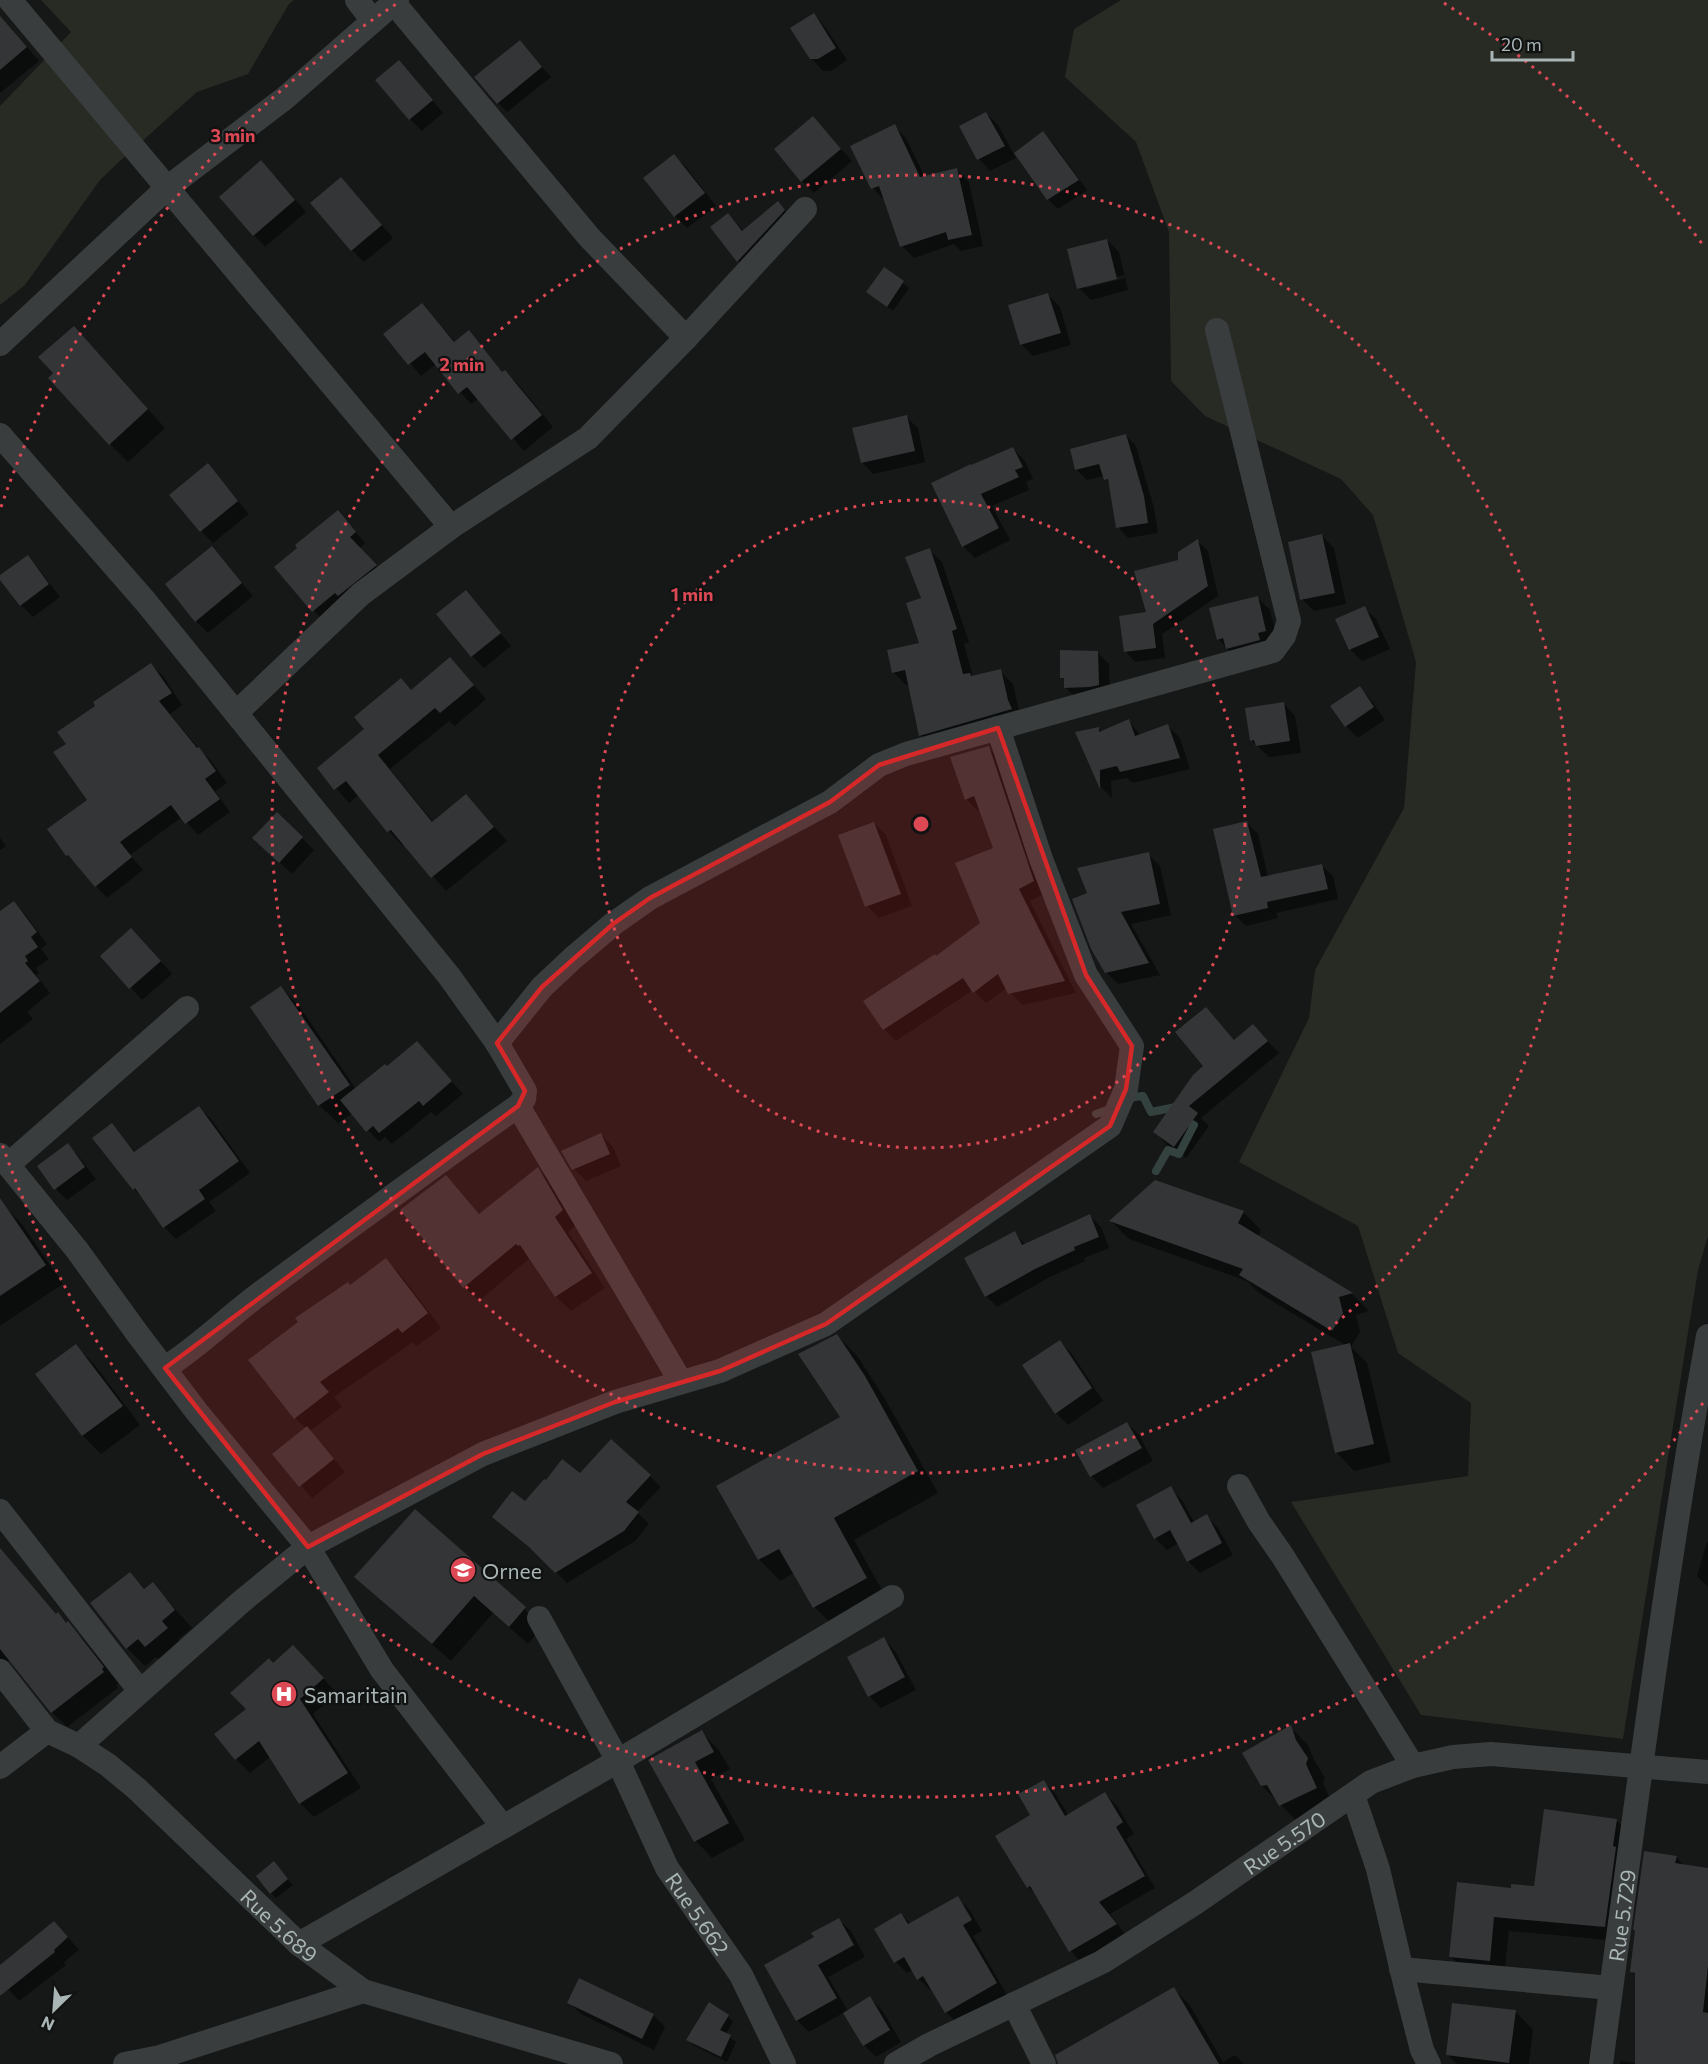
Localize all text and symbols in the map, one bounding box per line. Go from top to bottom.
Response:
scale bar [1492,24,1573,62]
text: 20 m [1501,33,1542,55]
text: 3 min [210,124,256,146]
text: 2 min [440,353,484,375]
text: 1 min [671,583,713,605]
centre of rings [911,814,931,834]
school or university icon: Ornee [448,1555,478,1585]
place label: Ornee [482,1558,542,1583]
hospital icon: Samaritain [269,1679,299,1709]
place label: Samaritain [304,1682,407,1707]
street label: Rue 5.570 [1238,1805,1330,1879]
street label: Rue 5.662 [661,1867,735,1959]
street label: Rue 5.729 [1602,1868,1640,1963]
street label: Rue 5.689 [236,1883,323,1966]
north arrow [24,1980,84,2040]
text: N [38,2013,57,2035]

